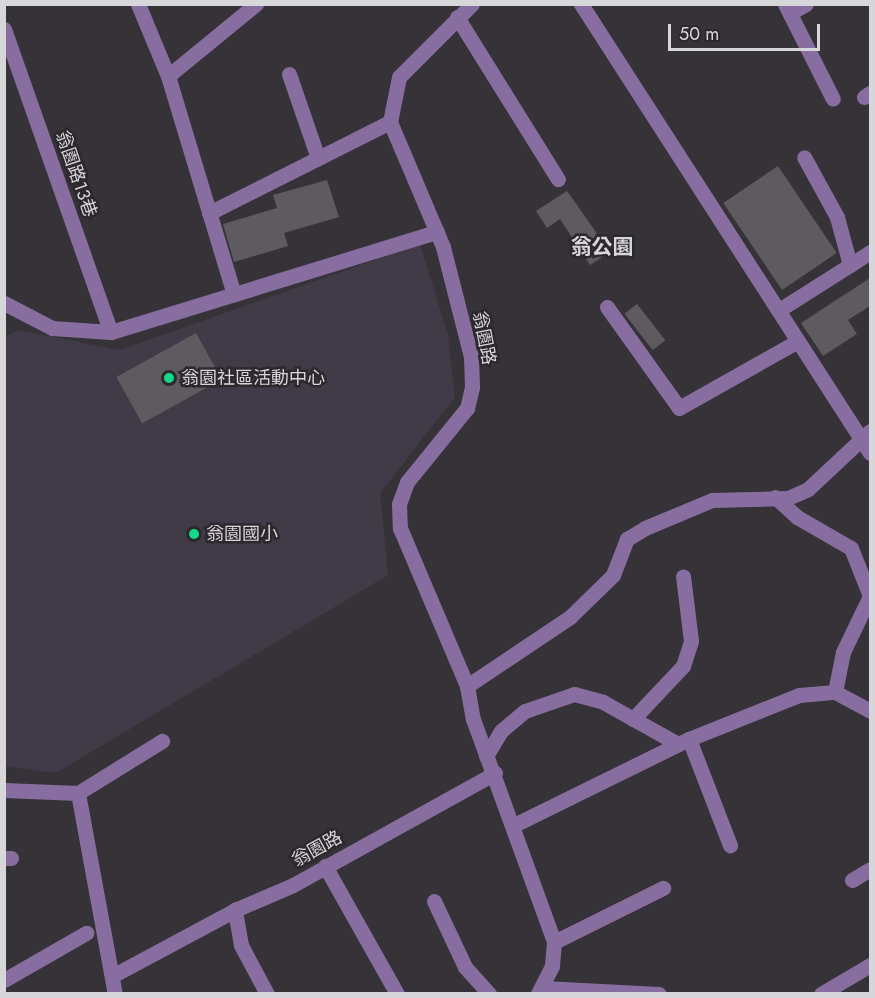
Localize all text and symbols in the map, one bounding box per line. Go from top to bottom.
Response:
scale bar [671,12,822,50]
text: 50 m [679,21,719,47]
street label: 翁園路13巷 [51,128,101,220]
district label: 翁公園 [571,234,633,260]
street label: 翁園路 [468,309,500,367]
place label: 翁園社區活動中心 [181,367,325,389]
marker: 翁園社區活動中心 [162,371,176,385]
place label: 翁園國小 [206,523,278,545]
marker: 翁園國小 [187,527,201,541]
street label: 翁園路 [288,826,346,872]

